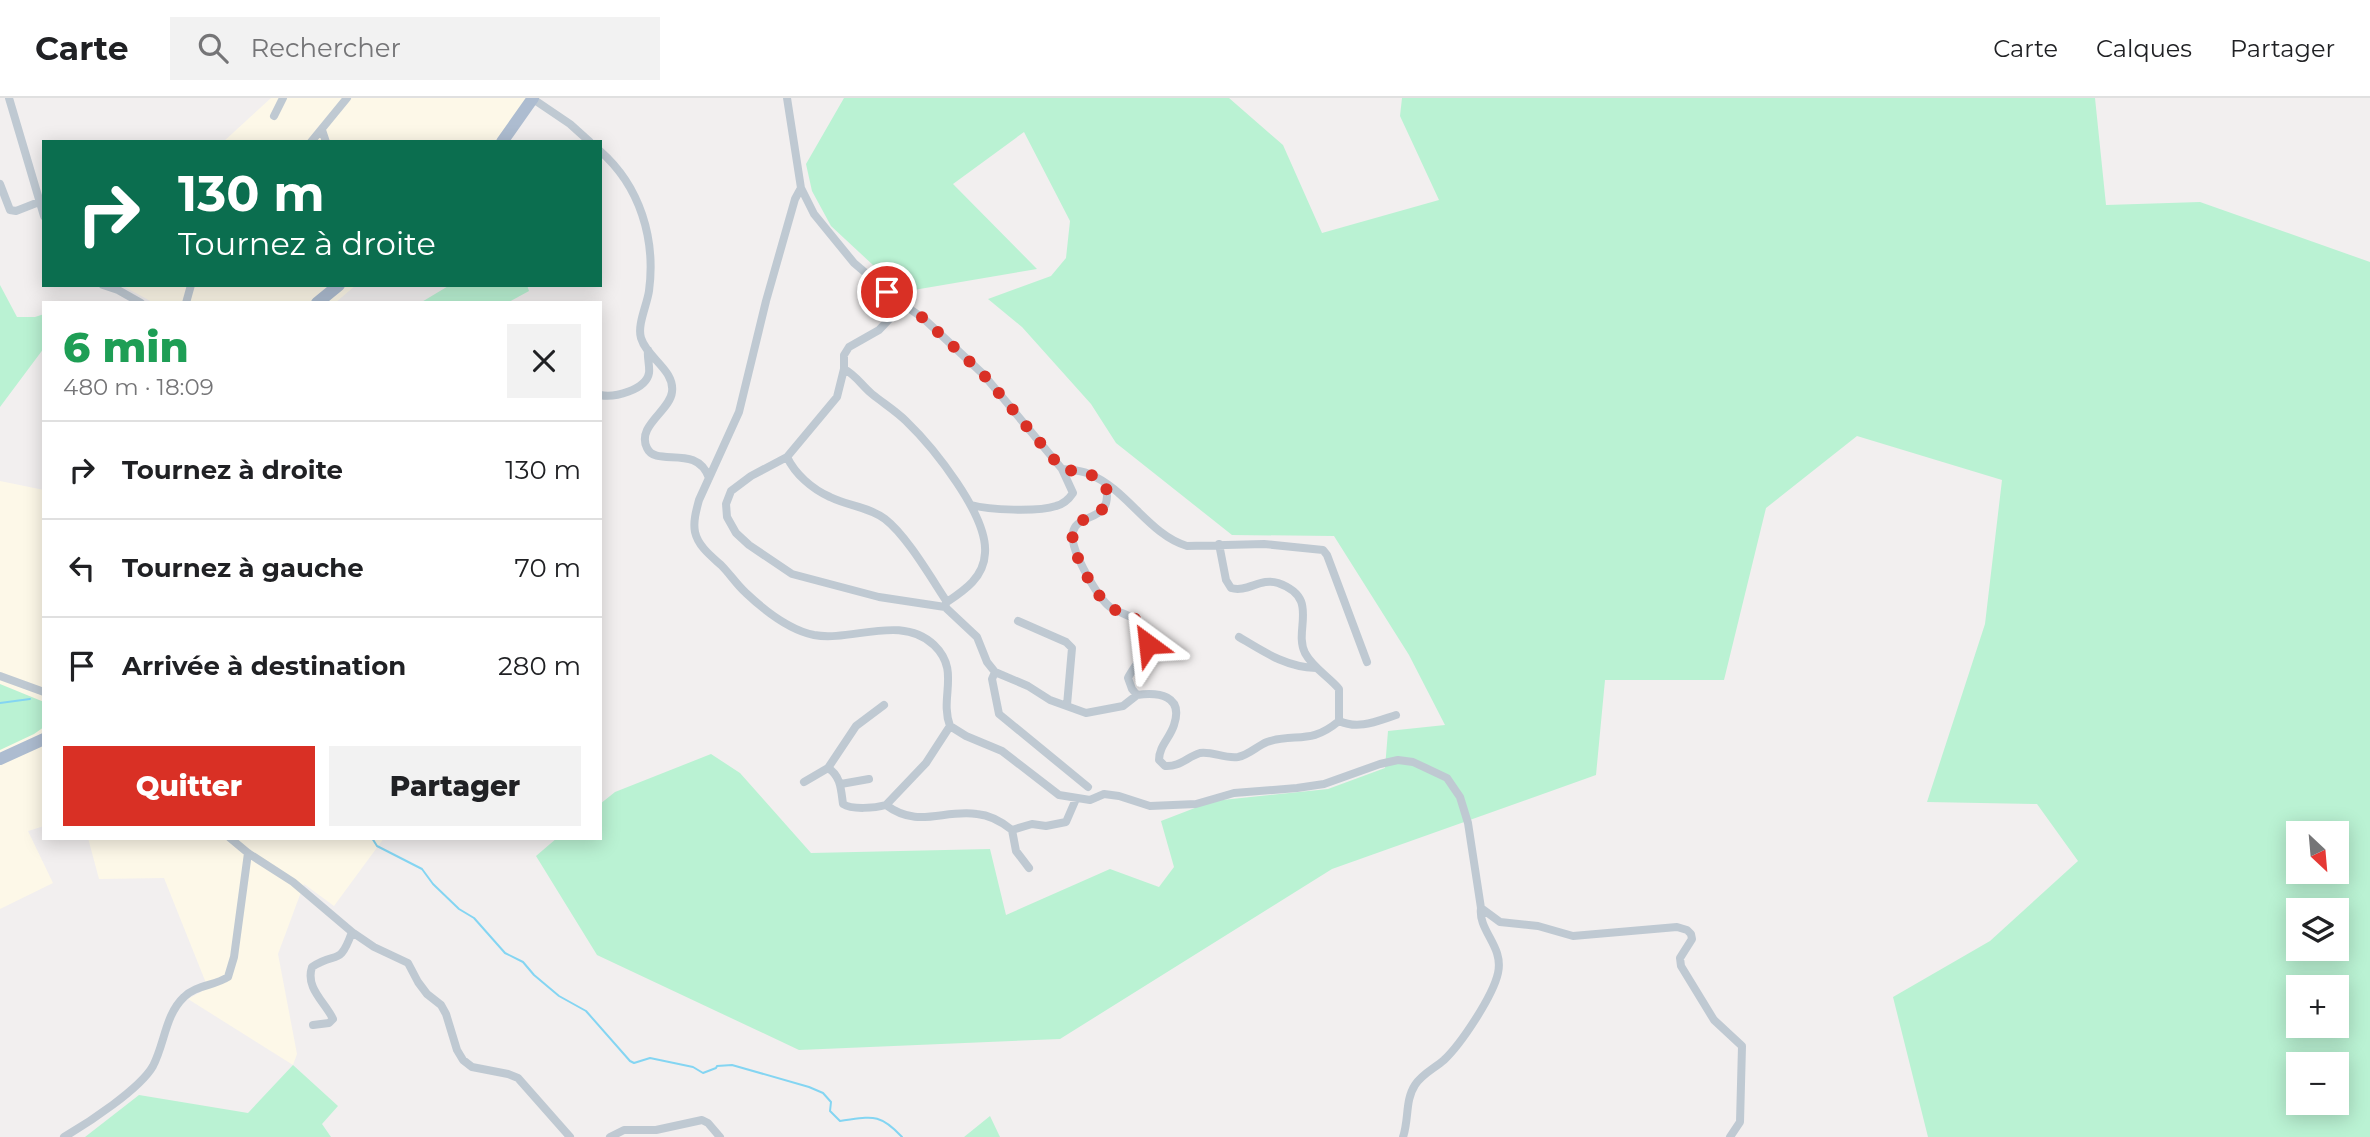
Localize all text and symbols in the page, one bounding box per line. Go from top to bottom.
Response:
search box [170,17,660,80]
text: Carte [35,28,128,68]
icon: search [194,29,232,67]
text: Rechercher [250,32,401,64]
text: Carte [1993,34,2058,63]
text: Calques [2096,34,2192,63]
text: Partager [2230,34,2335,63]
text: 130 m [178,164,325,223]
icon: right [63,168,154,259]
text: Tournez à droite [178,224,436,263]
pin [857,262,917,322]
icon: arrive [868,273,906,311]
text: 6 min [63,321,189,373]
button: close [507,324,581,398]
text: 480 m · 18:09 [63,373,214,401]
icon: right [63,451,101,489]
text: Tournez à droite [122,454,343,486]
text: 130 m [505,454,581,486]
icon: left [63,549,101,587]
text: Tournez à gauche [122,552,364,584]
text: 70 m [515,552,581,584]
position arrow [1111,607,1185,681]
icon: arrive [63,647,101,685]
text: Arrivée à destination [122,650,406,682]
text: 280 m [498,650,581,682]
button: Quitter [63,746,315,826]
button: Partager [329,746,581,826]
north arrow [2286,821,2348,884]
map controls [2286,821,2349,1115]
button: layers [2286,898,2349,961]
button: + [2286,975,2349,1038]
button: − [2286,1052,2349,1115]

